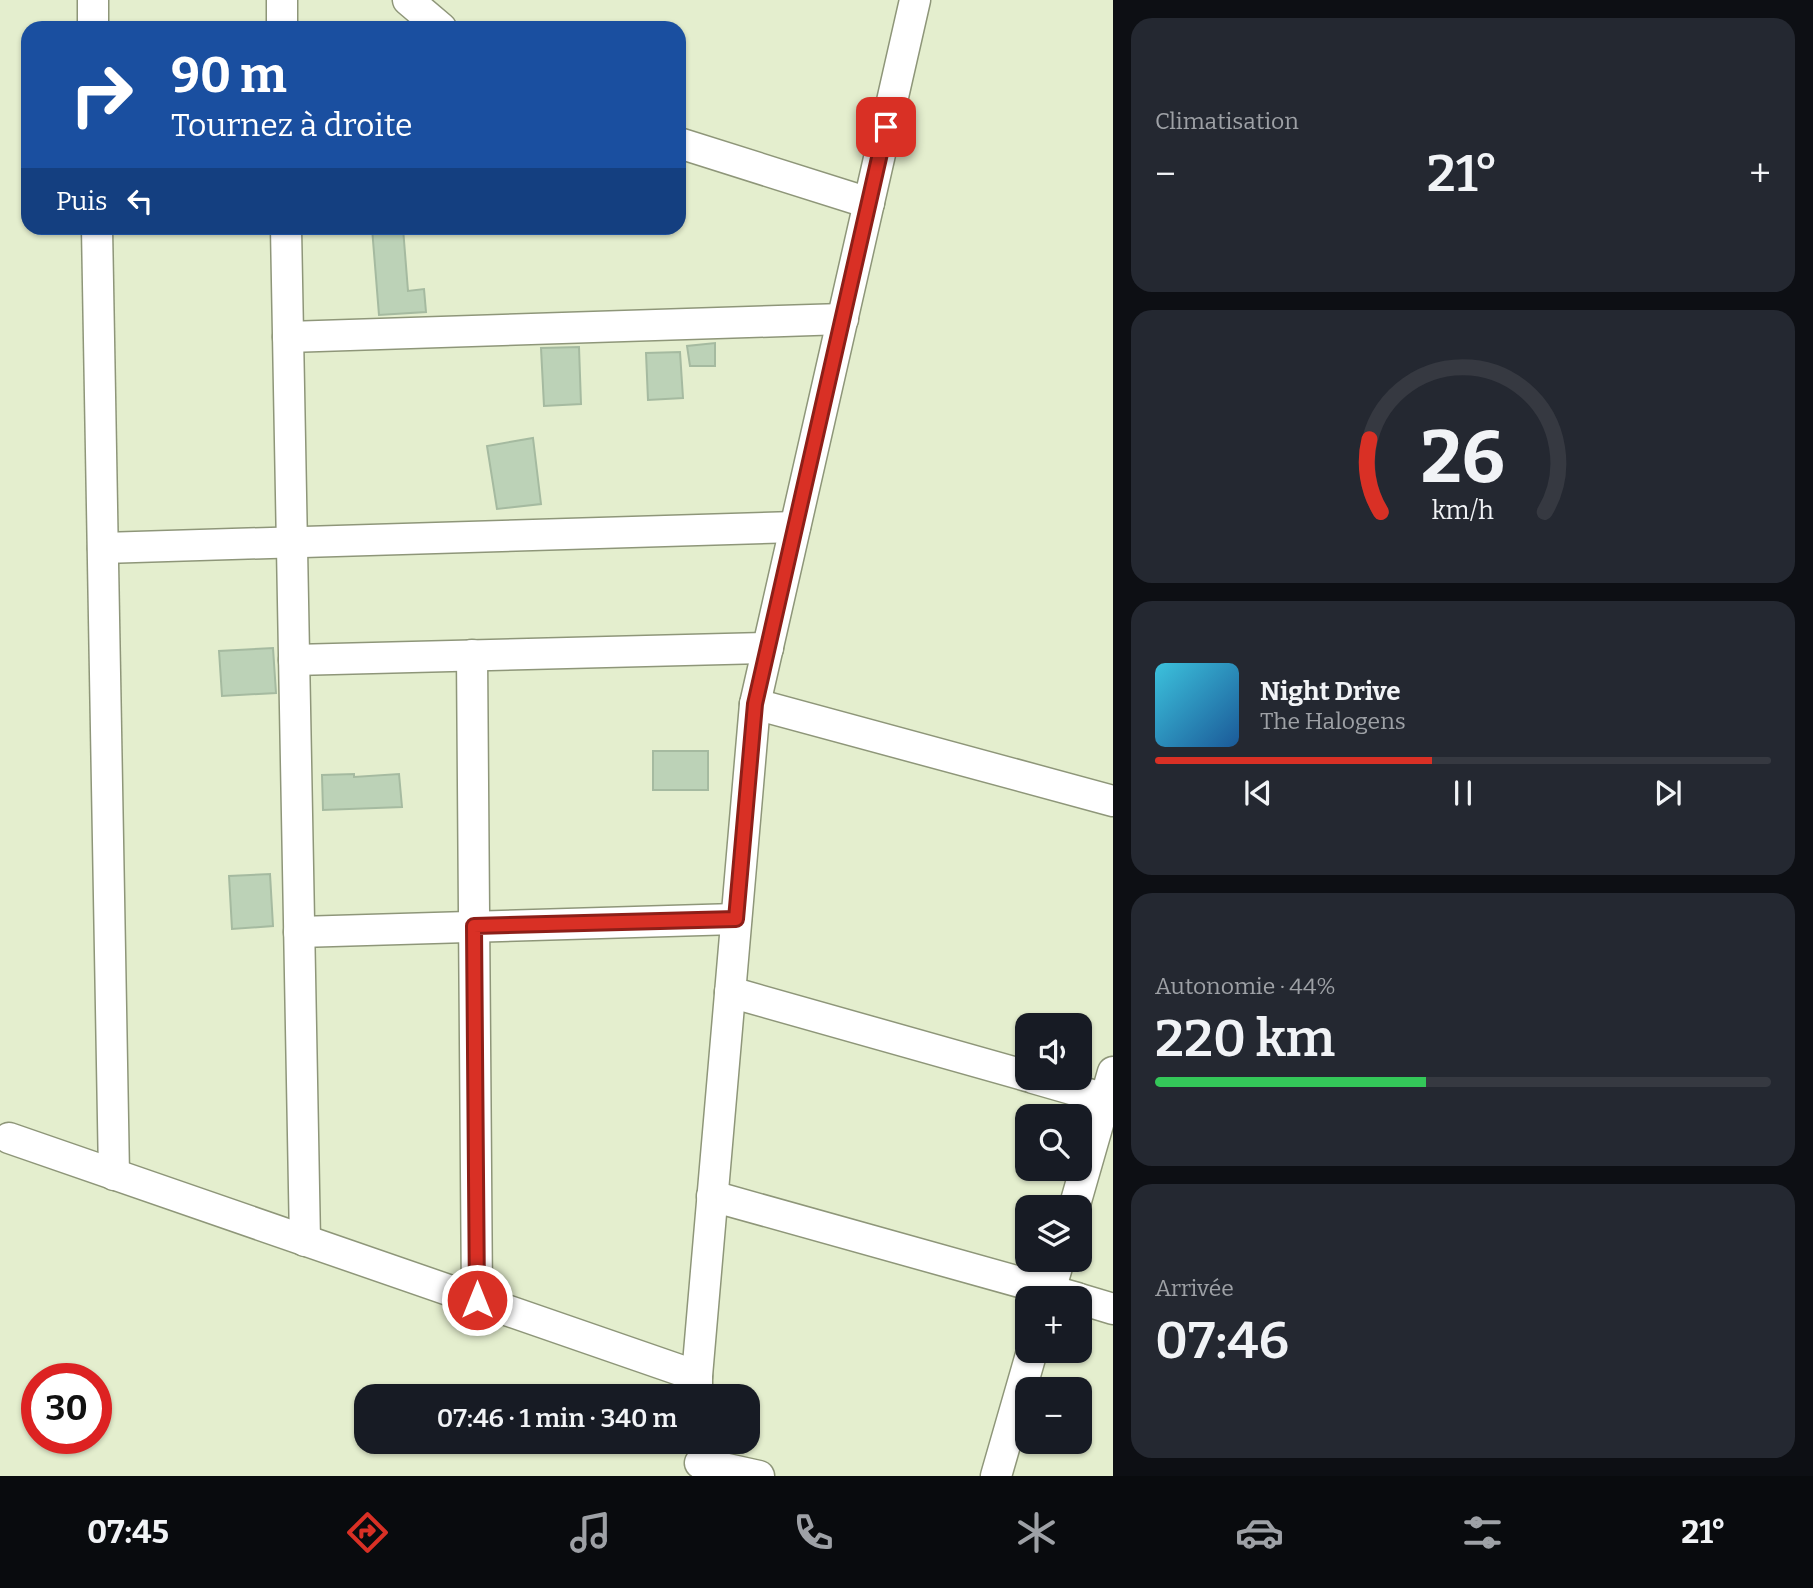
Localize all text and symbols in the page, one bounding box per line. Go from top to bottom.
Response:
text: 90 m [171,46,287,105]
icon: right [56,49,147,140]
pin [856,97,916,157]
text: Tournez à droite [171,106,413,144]
text: Climatisation [1155,107,1299,135]
icon: arrive [867,108,905,146]
text: 21° [1427,142,1498,205]
text: − [1155,151,1176,197]
text: + [1749,151,1771,197]
icon: left [121,182,159,220]
text: Puis [56,186,107,217]
text: 26 [1421,415,1505,502]
text: km/h [1432,496,1494,526]
text: Night Drive [1260,676,1401,707]
text: The Halogens [1260,707,1406,735]
icon: previous [1239,774,1277,812]
icon: pause [1444,774,1482,812]
icon: next [1649,774,1687,812]
text: Autonomie · 44% [1155,972,1336,1000]
text: 220 km [1155,1007,1335,1070]
map controls [1015,1013,1092,1454]
button: sound [1015,1013,1092,1090]
button: search [1015,1104,1092,1181]
button: layers [1015,1195,1092,1272]
position arrow [440,1263,514,1337]
text: Arrivée [1155,1274,1234,1302]
button: + [1015,1286,1092,1363]
text: 07:46 [1155,1309,1289,1372]
speed limit sign: 30 [21,1363,112,1454]
button: − [1015,1377,1092,1454]
text: 07:46 · 1 min · 340 m [437,1403,677,1434]
icon: directions [343,1508,392,1557]
icon: music [566,1508,615,1557]
icon: phone [789,1508,838,1557]
icon: climate [1012,1508,1061,1557]
icon: car [1235,1508,1284,1557]
icon: filters [1458,1508,1507,1557]
text: 07:45 [87,1513,169,1551]
text: 21° [1681,1513,1726,1551]

